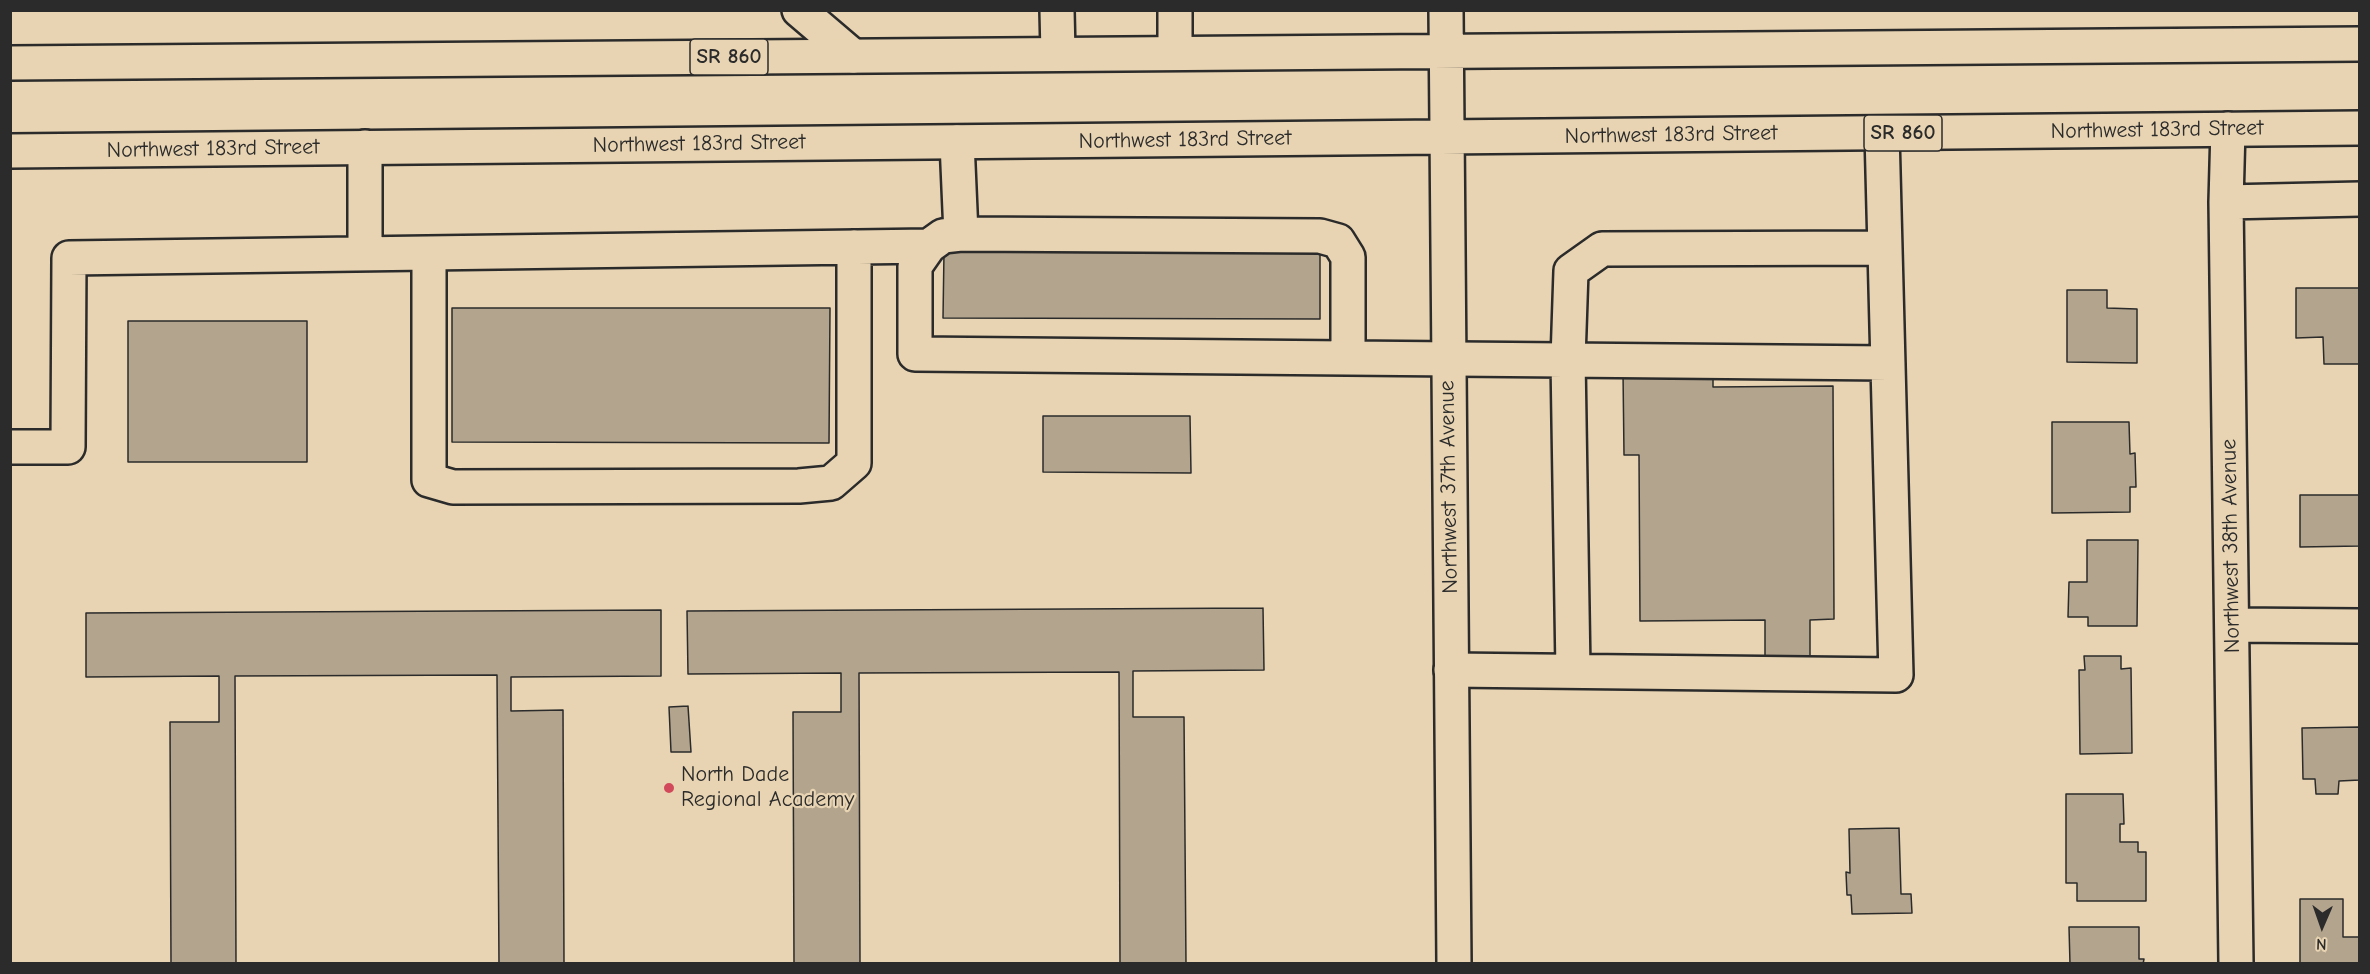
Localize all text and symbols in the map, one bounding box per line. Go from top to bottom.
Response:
road number: SR 860 [690,39,768,75]
road number: SR 860 [1864,115,1942,151]
street label: Northwest 183rd Street [2050,115,2264,145]
street label: Northwest 183rd Street [1564,120,1778,150]
street label: Northwest 183rd Street [1078,125,1292,155]
street label: Northwest 183rd Street [592,129,806,159]
street label: Northwest 183rd Street [106,134,320,164]
street label: Northwest 37th Avenue [1434,380,1464,594]
street label: Northwest 38th Avenue [2216,439,2246,653]
place label: North Dade Regional Academy [681,762,854,813]
marker: North Dade Regional Academy [662,781,676,795]
north arrow [2292,896,2352,956]
text: N [2316,935,2327,953]

